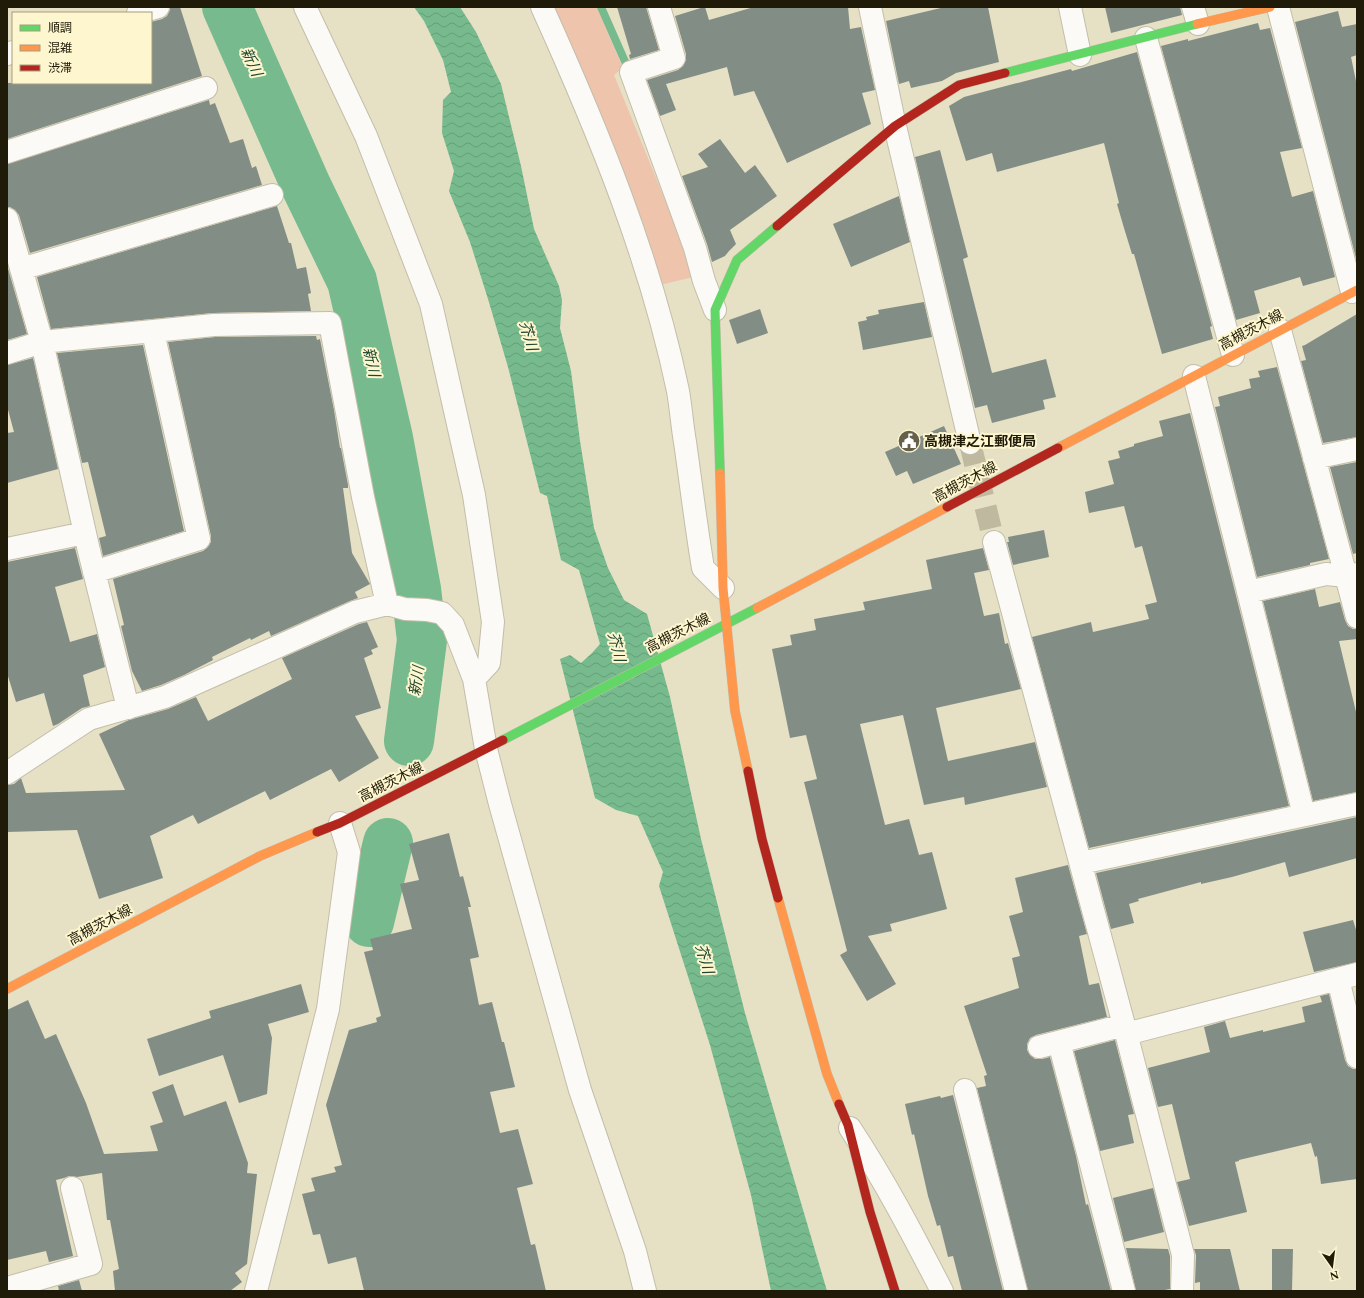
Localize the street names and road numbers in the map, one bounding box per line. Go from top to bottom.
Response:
street label: 高槻茨木線 [1215,304,1287,356]
street label: 高槻茨木線 [929,456,1001,508]
street label: 高槻茨木線 [642,608,714,658]
street label: 高槻茨木線 [355,757,427,807]
street label: 高槻茨木線 [64,899,136,951]

